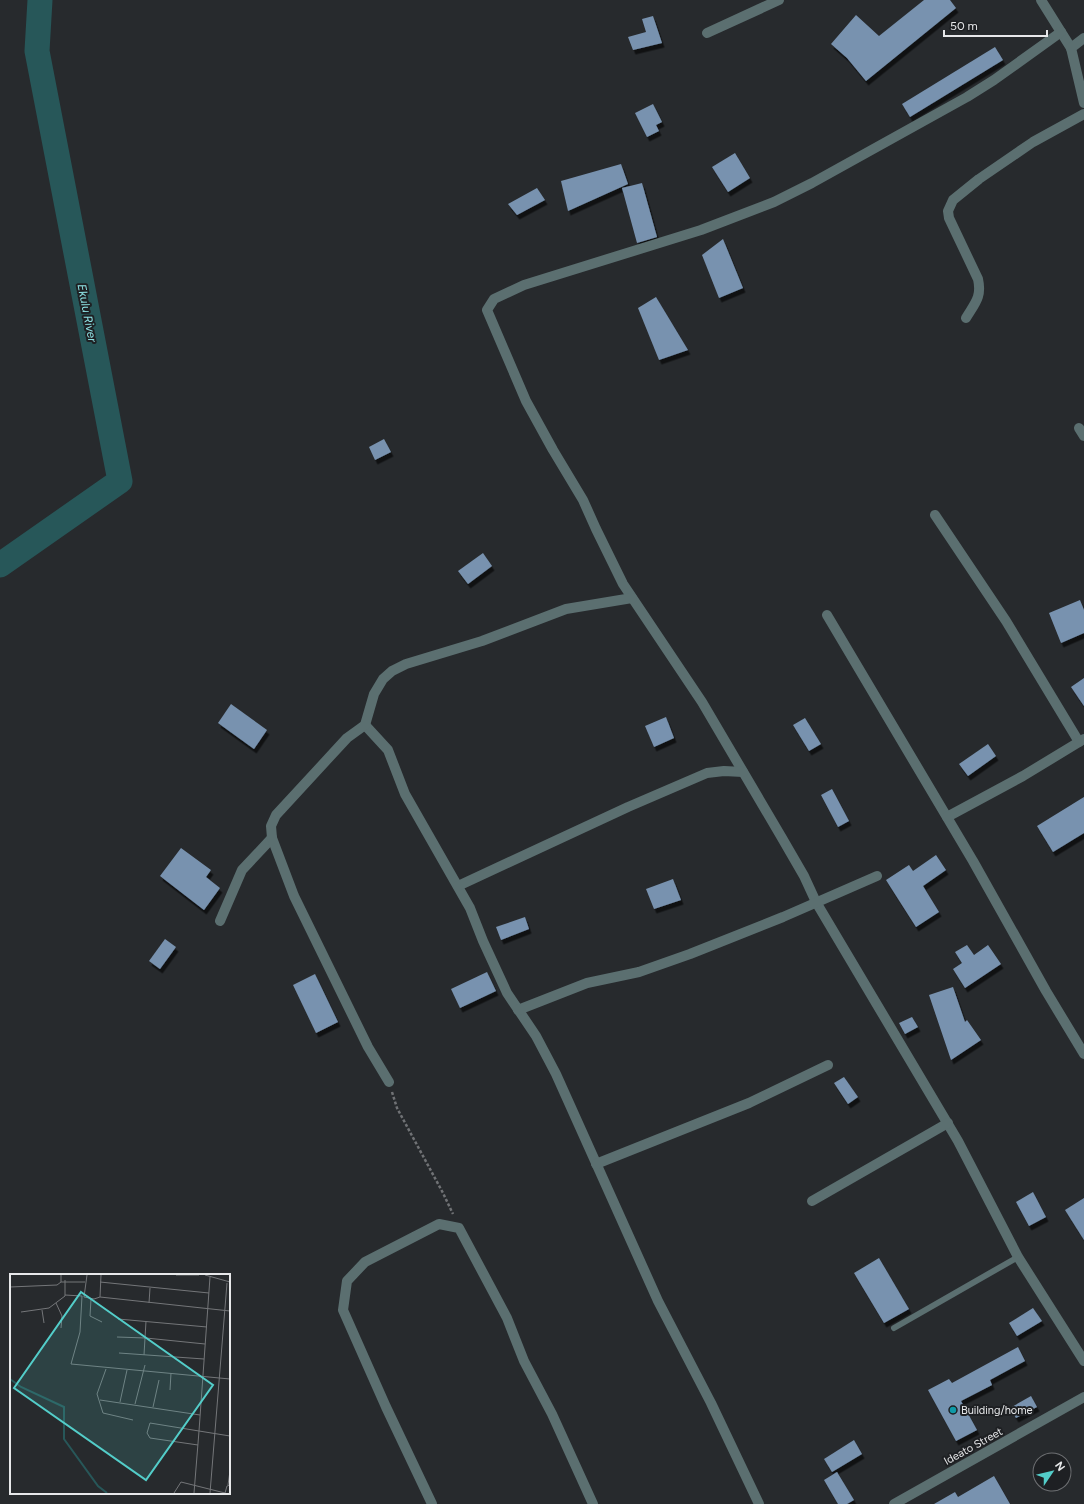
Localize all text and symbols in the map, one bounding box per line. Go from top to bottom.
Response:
scale bar [944,12,1047,38]
text: 50 m [950,19,978,33]
water label: Ekulu River [74,283,100,344]
inset map [10,1274,230,1494]
place label: Building/home [961,1404,1033,1417]
marker: Building/home [948,1405,958,1415]
street label: Ideato Street [942,1425,1005,1468]
north arrow [1032,1452,1072,1492]
text: N [1052,1459,1068,1474]

